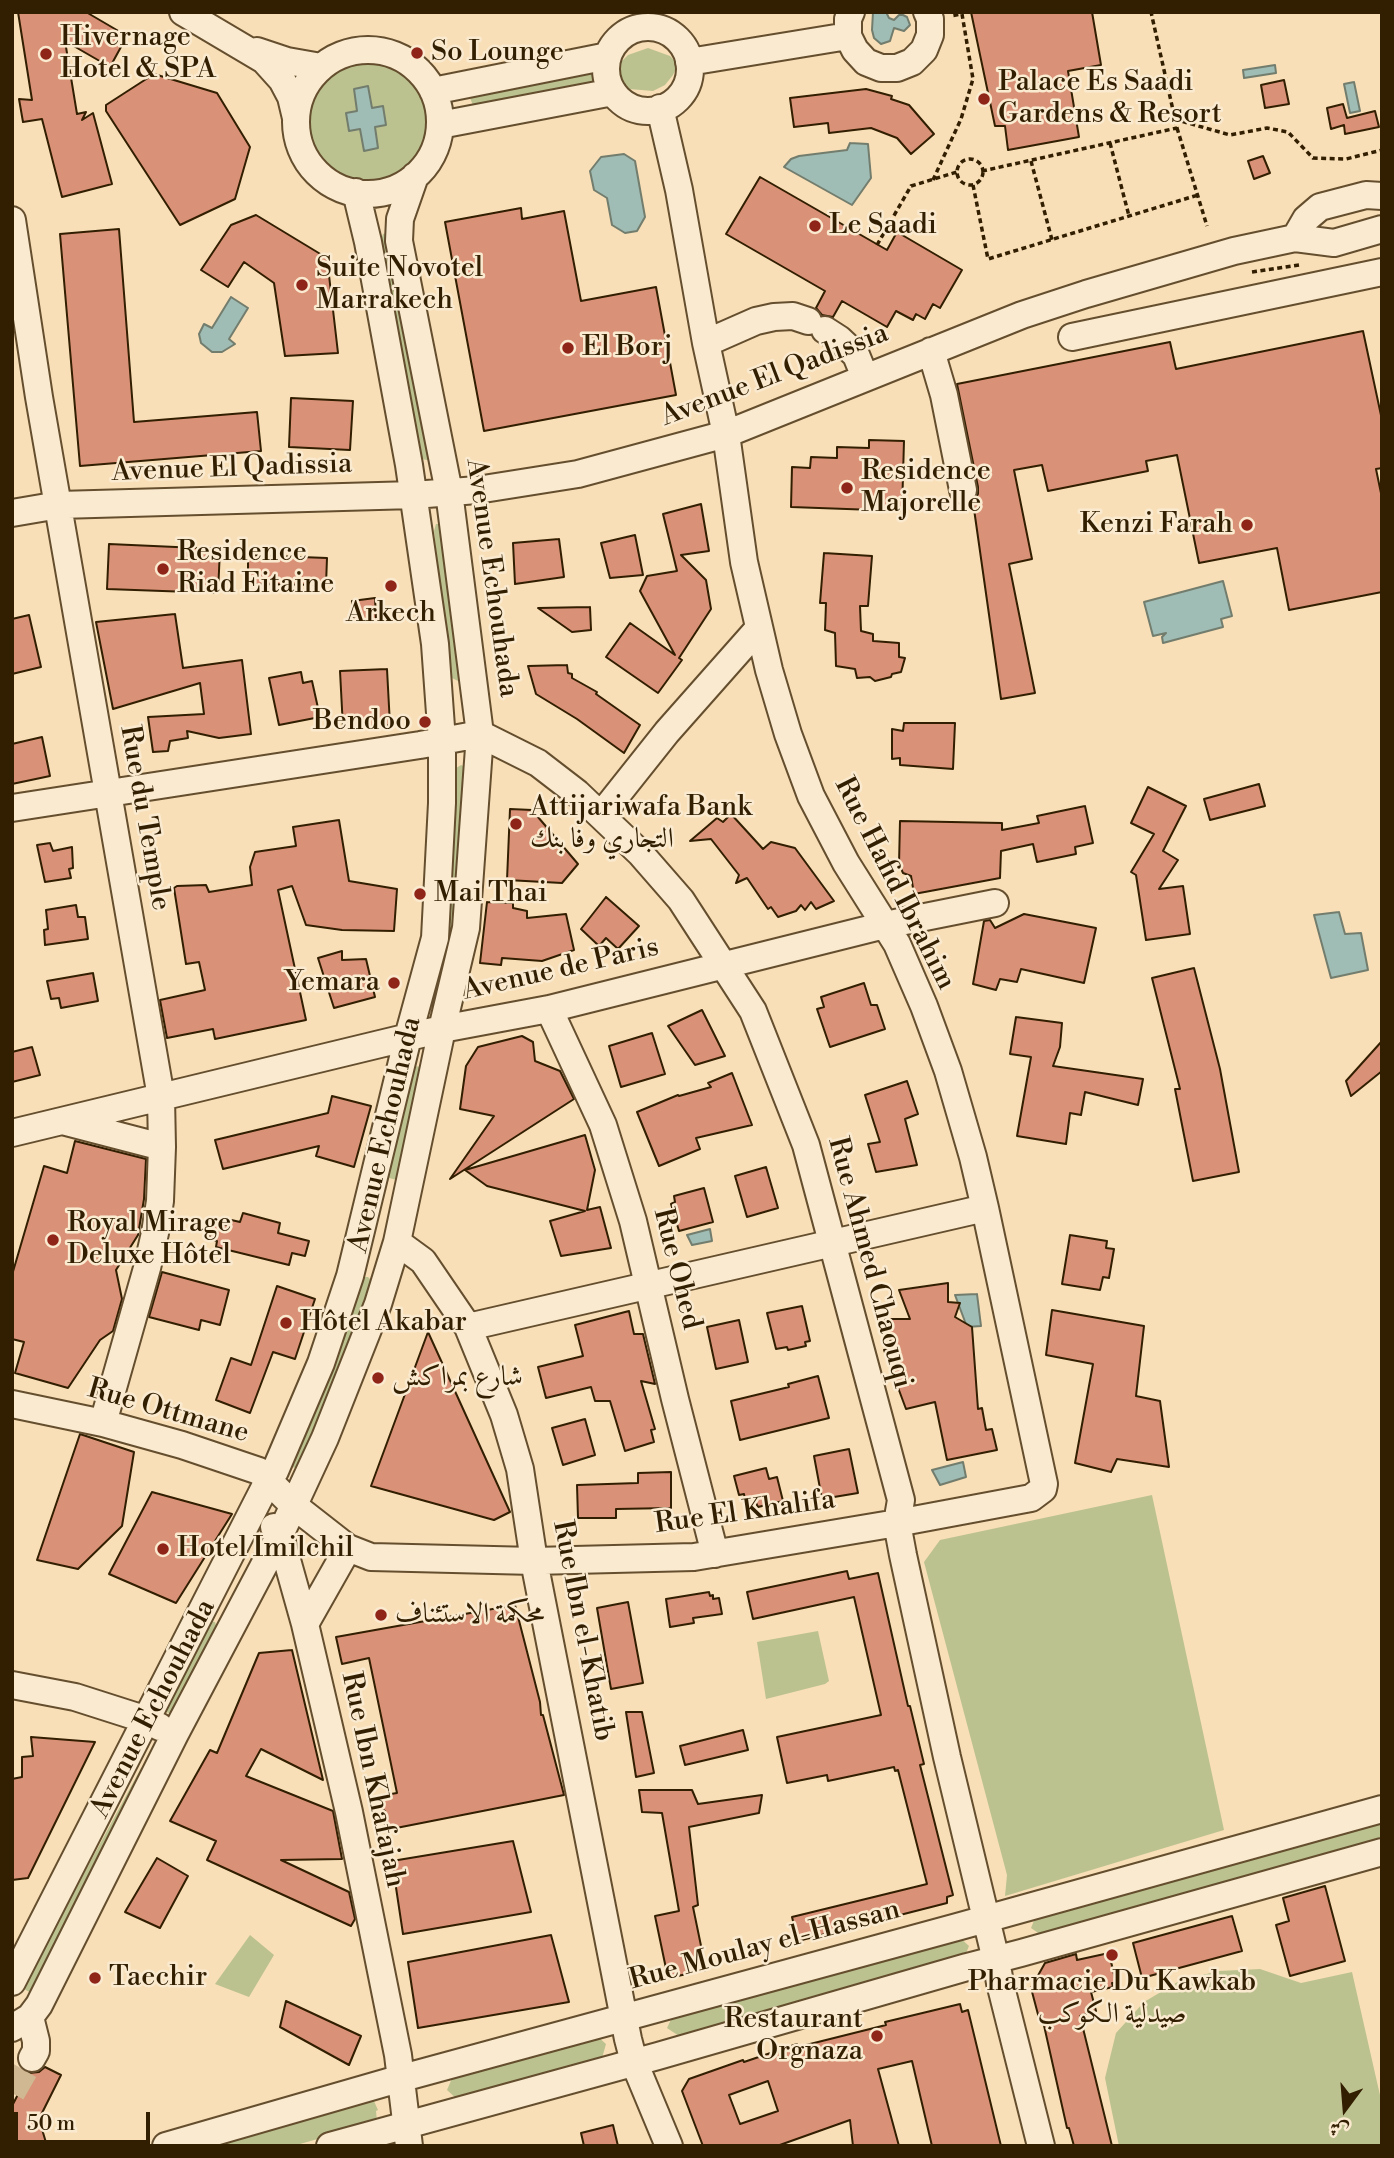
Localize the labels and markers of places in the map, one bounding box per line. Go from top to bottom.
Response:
place label: Hivernage Hotel & SPA [60,21,216,87]
place label: So Lounge [431,36,564,70]
marker: So Lounge [409,45,425,61]
marker: Hivernage Hotel & SPA [38,46,54,62]
place label: Palace Es Saadi Gardens & Resort [998,66,1222,132]
marker: Palace Es Saadi Gardens & Resort [976,91,992,107]
place label: Le Saadi [829,209,937,243]
marker: Le Saadi [807,218,823,234]
place label: Suite Novotel Marrakech [316,252,483,318]
marker: Suite Novotel Marrakech [294,277,310,293]
place label: El Borj [582,331,673,365]
marker: El Borj [560,340,576,356]
place label: Residence Majorelle [861,455,991,521]
marker: Residence Majorelle [839,480,855,496]
place label: Kenzi Farah [1080,508,1233,542]
marker: Kenzi Farah [1239,517,1255,533]
place label: Residence Riad Eitaine [177,536,334,602]
marker: Residence Riad Eitaine [155,561,171,577]
marker: Arkech [383,578,399,594]
place label: Arkech [346,597,436,631]
place label: Bendoo [313,705,411,739]
marker: Bendoo [417,714,433,730]
place label: Attijariwafa Bank التجاري وفا بنك [530,791,752,857]
marker: Attijariwafa Bank التجاري وفا بنك [508,816,524,832]
place label: Mai Thai [434,877,547,911]
marker: Mai Thai [412,886,428,902]
place label: Yemara [285,966,380,1000]
marker: Yemara [386,975,402,991]
place label: Royal Mirage Deluxe Hôtel [67,1207,231,1273]
marker: Royal Mirage Deluxe Hôtel [45,1232,61,1248]
place label: Hôtel Akabar [300,1306,467,1340]
marker: Hôtel Akabar [278,1315,294,1331]
place label: شارع بمراكش [392,1361,523,1395]
marker: شارع بمراكش [370,1370,386,1386]
place label: Hotel Imilchil [177,1532,354,1566]
marker: Hotel Imilchil [155,1541,171,1557]
place label: محكمة الاستئناف [395,1598,545,1632]
marker: محكمة الاستئناف [373,1607,389,1623]
marker: Pharmacie Du Kawkab صيدلية الكوكب [1104,1947,1120,1963]
place label: Taechir [109,1961,207,1995]
place label: Pharmacie Du Kawkab صيدلية الكوكب [968,1966,1256,2032]
marker: Taechir [87,1970,103,1986]
place label: Restaurant Orgnaza [724,2003,863,2069]
marker: Restaurant Orgnaza [869,2028,885,2044]

